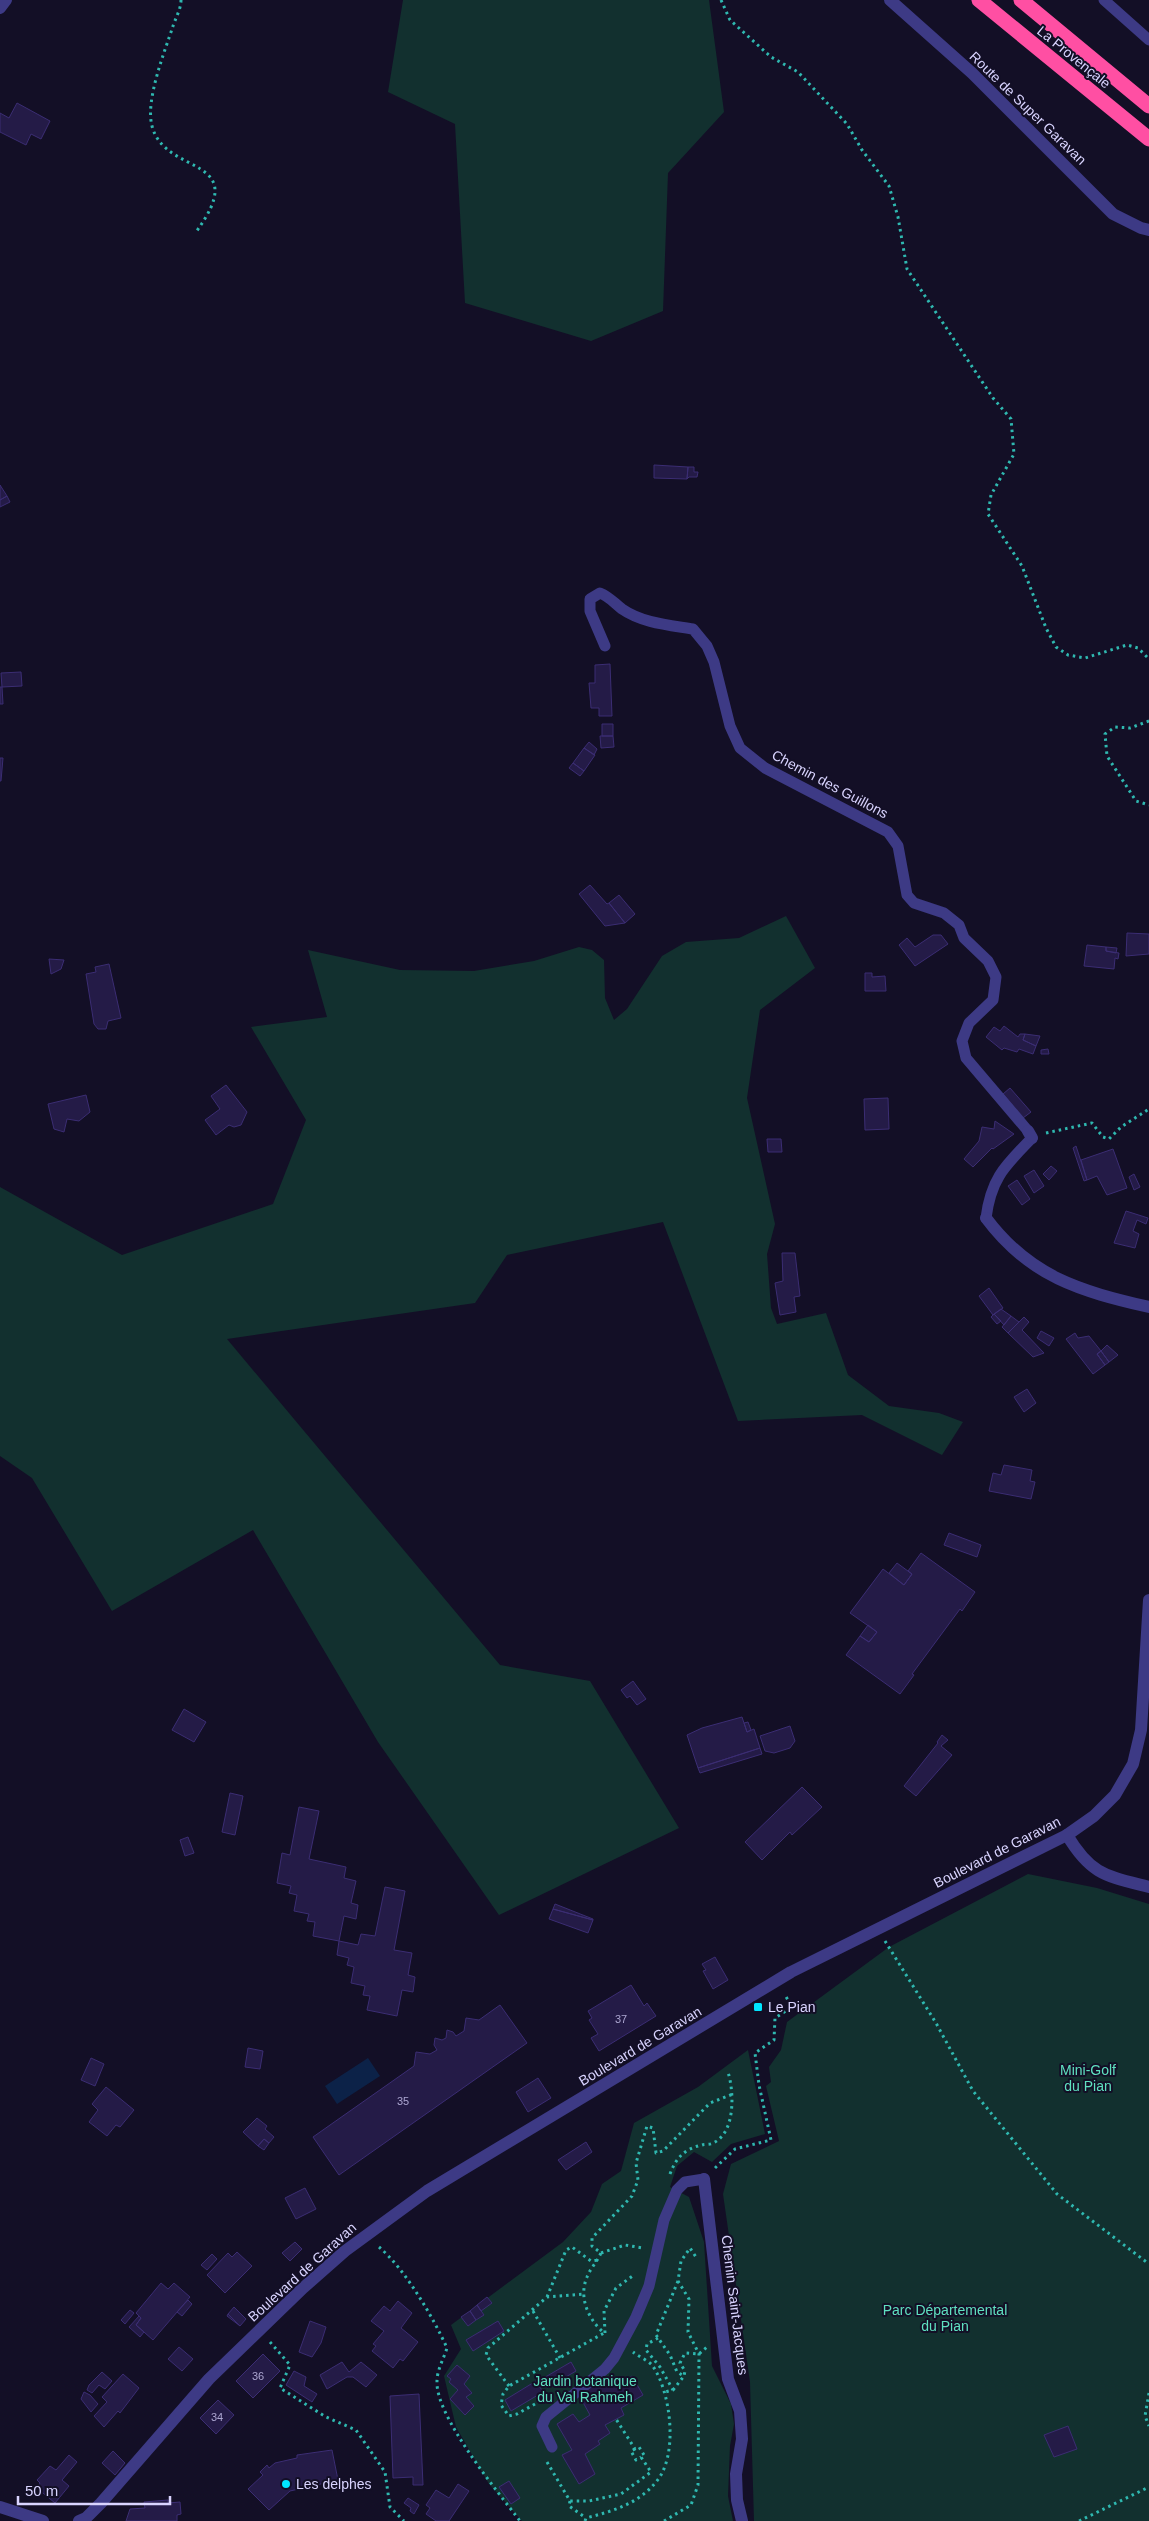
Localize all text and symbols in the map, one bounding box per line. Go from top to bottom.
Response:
street label: La Provençale [1034,23,1114,92]
street label: Route de Super Garavan [966,48,1090,168]
street label: Chemin des Guillons [769,747,891,821]
street label: Boulevard de Garavan [931,1813,1063,1891]
place label: Le Pian [768,1999,815,2015]
marker: Le Pian [752,2001,764,2013]
street label: Boulevard de Garavan [576,2003,704,2089]
house number: 37 [615,2013,627,2025]
park label: Mini-Golf du Pian [1060,2062,1116,2094]
house number: 35 [397,2095,409,2107]
street label: Boulevard de Garavan [245,2219,359,2325]
street label: Chemin Saint-Jacques [718,2234,752,2376]
park label: Parc Départemental du Pian [883,2302,1007,2334]
house number: 36 [252,2370,264,2382]
park label: Jardin botanique du Val Rahmeh [533,2373,637,2405]
house number: 34 [211,2411,223,2423]
scale bar [18,2474,170,2506]
place label: Les delphes [296,2476,372,2492]
marker: Les delphes [280,2478,292,2490]
text: 50 m [25,2482,58,2499]

